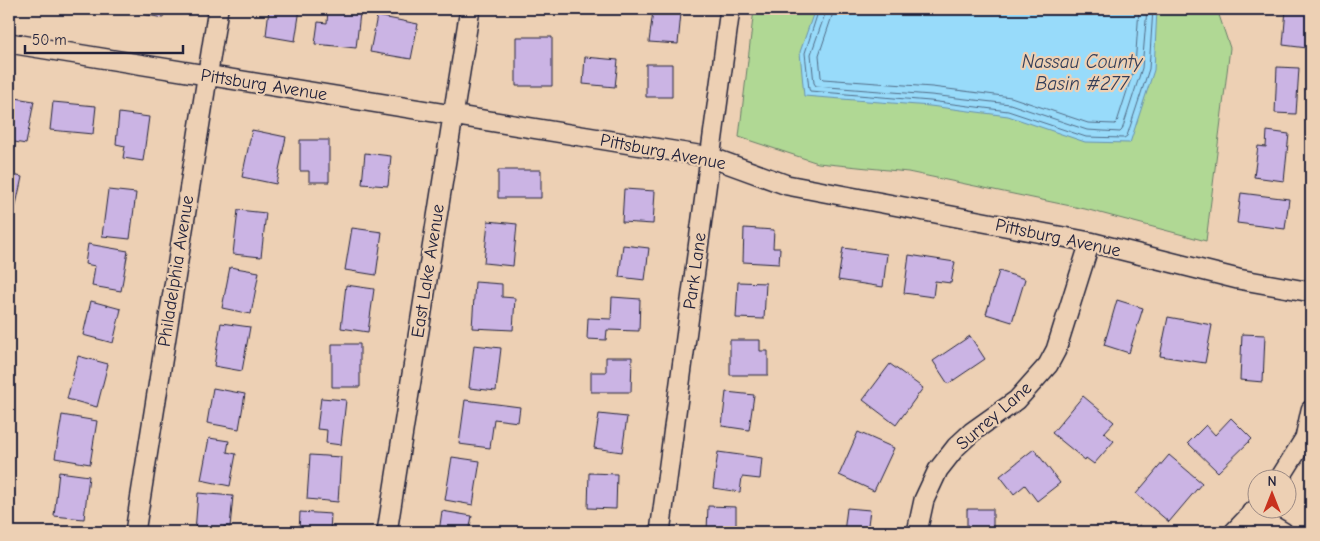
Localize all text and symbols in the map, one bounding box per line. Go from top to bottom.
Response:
scale bar [25,22,182,54]
text: 50 m [32,31,67,49]
water label: Nassau County Basin #277 [1022,51,1144,95]
street label: Pittsburg Avenue [199,65,329,105]
street label: Pittsburg Avenue [598,130,728,174]
street label: Philadelphia Avenue [154,194,198,348]
street label: East Lake Avenue [407,203,449,339]
street label: Pittsburg Avenue [993,214,1123,262]
street label: Park Lane [679,231,711,311]
street label: Surrey Lane [952,378,1036,454]
north arrow [1248,468,1298,518]
text: N [1267,473,1277,490]

